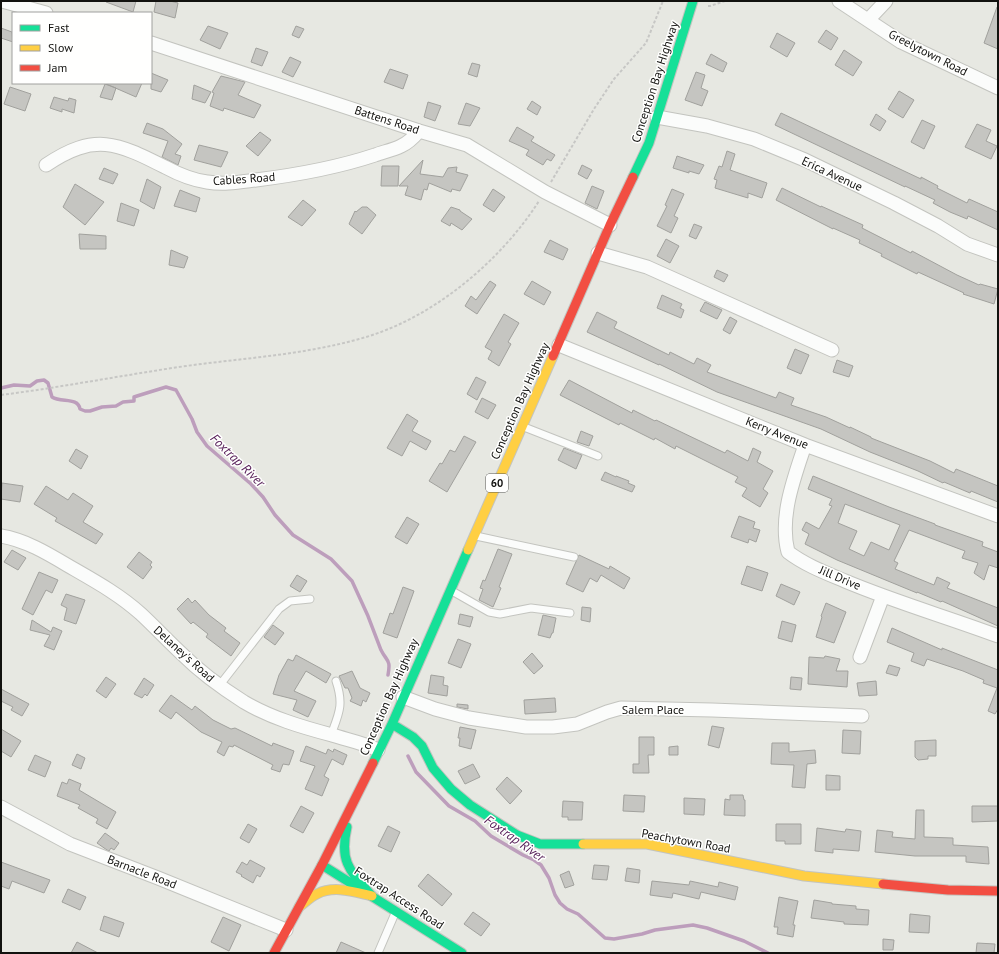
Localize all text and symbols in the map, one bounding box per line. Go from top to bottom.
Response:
legend [12,12,152,84]
street label: Conception Bay Highway [628,19,681,144]
text: Fast [48,20,69,35]
street label: Greelytown Road [886,26,970,79]
text: Slow [48,40,73,55]
text: Jam [47,60,67,75]
street label: Battens Road [353,102,421,137]
street label: Erica Avenue [799,153,865,194]
street label: Cables Road [212,169,276,188]
street label: Conception Bay Highway [487,340,552,462]
street label: Kerry Avenue [744,413,811,452]
water label: Foxtrap River [207,430,269,491]
road number: 60 [486,474,508,492]
street label: Jill Drive [816,562,863,593]
street label: Delaney's Road [151,622,218,685]
street label: Conception Bay Highway [356,636,421,758]
street label: Salem Place [622,702,684,717]
water label: Foxtrap River [481,811,549,866]
street label: Peachytown Road [640,825,732,856]
street label: Barnacle Road [105,851,179,892]
street label: Foxtrap Access Road [352,863,447,932]

